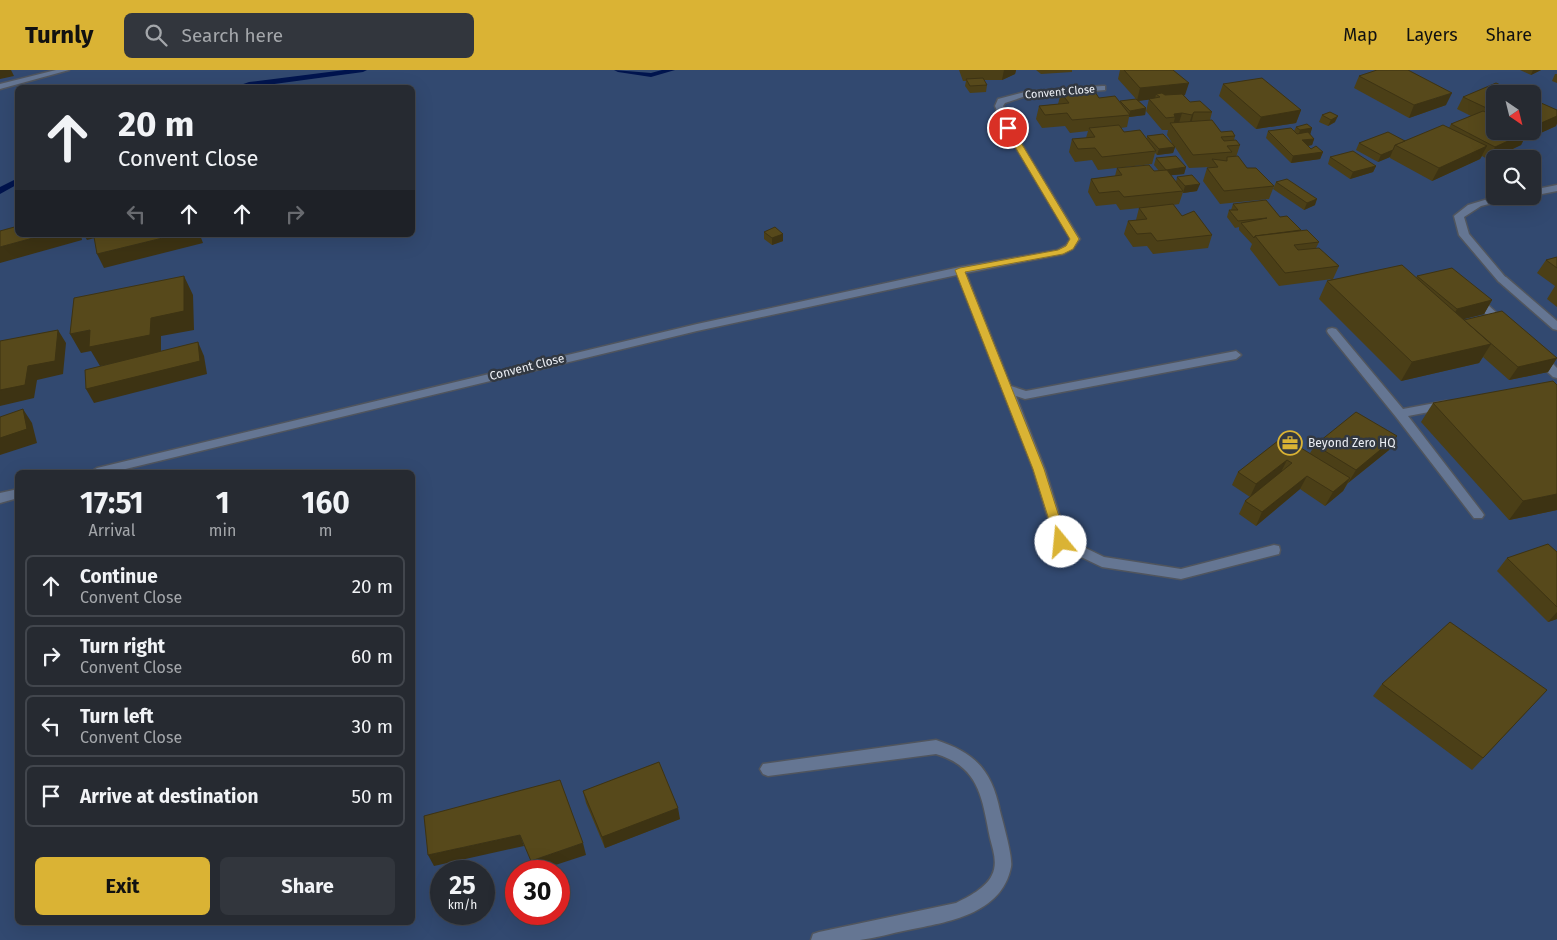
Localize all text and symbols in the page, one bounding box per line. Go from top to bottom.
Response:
search box [124,13,474,58]
text: Turnly [25,21,94,49]
icon: search [142,21,170,49]
text: Search here [182,24,283,47]
text: Map [1343,24,1378,46]
text: Layers [1406,24,1458,46]
text: Share [1486,24,1532,46]
street label: Convent Close [1024,82,1096,102]
north arrow [1486,85,1541,140]
map controls [1486,85,1541,205]
text: 20 m [118,103,194,145]
icon: ahead [35,105,100,170]
pin [987,107,1029,149]
icon: arrive [994,114,1022,142]
text: Convent Close [118,145,258,172]
button: search [1486,150,1541,205]
icon: left [122,200,150,228]
icon: ahead [175,200,203,228]
icon: ahead [228,200,256,228]
icon: right [281,200,309,228]
street label: Convent Close [488,351,566,383]
office icon: Beyond Zero HQ [1277,430,1303,456]
place label: Beyond Zero HQ [1308,436,1396,450]
text: 17:51 [80,485,144,521]
text: 1 [216,485,230,521]
text: 160 [302,485,350,521]
position arrow [1034,515,1086,567]
text: Arrival [88,521,135,540]
text: min [209,521,236,540]
text: m [319,521,333,540]
text: Continue [80,565,158,588]
icon: ahead [37,572,65,600]
text: 20 m [352,575,393,598]
text: Convent Close [80,588,182,607]
text: Turn right [80,635,165,658]
icon: right [37,642,65,670]
text: 60 m [351,645,393,668]
text: Convent Close [80,658,182,677]
text: Turn left [80,705,154,728]
icon: left [37,712,65,740]
text: 30 m [352,715,393,738]
text: Convent Close [80,728,182,747]
icon: arrive [37,782,65,810]
text: Arrive at destination [80,785,259,808]
text: 50 m [352,785,393,808]
button: Exit [35,857,210,915]
button: Share [220,857,395,915]
speed limit sign: 30 [505,860,570,925]
text: 25 [449,871,476,901]
text: km/h [448,898,477,912]

